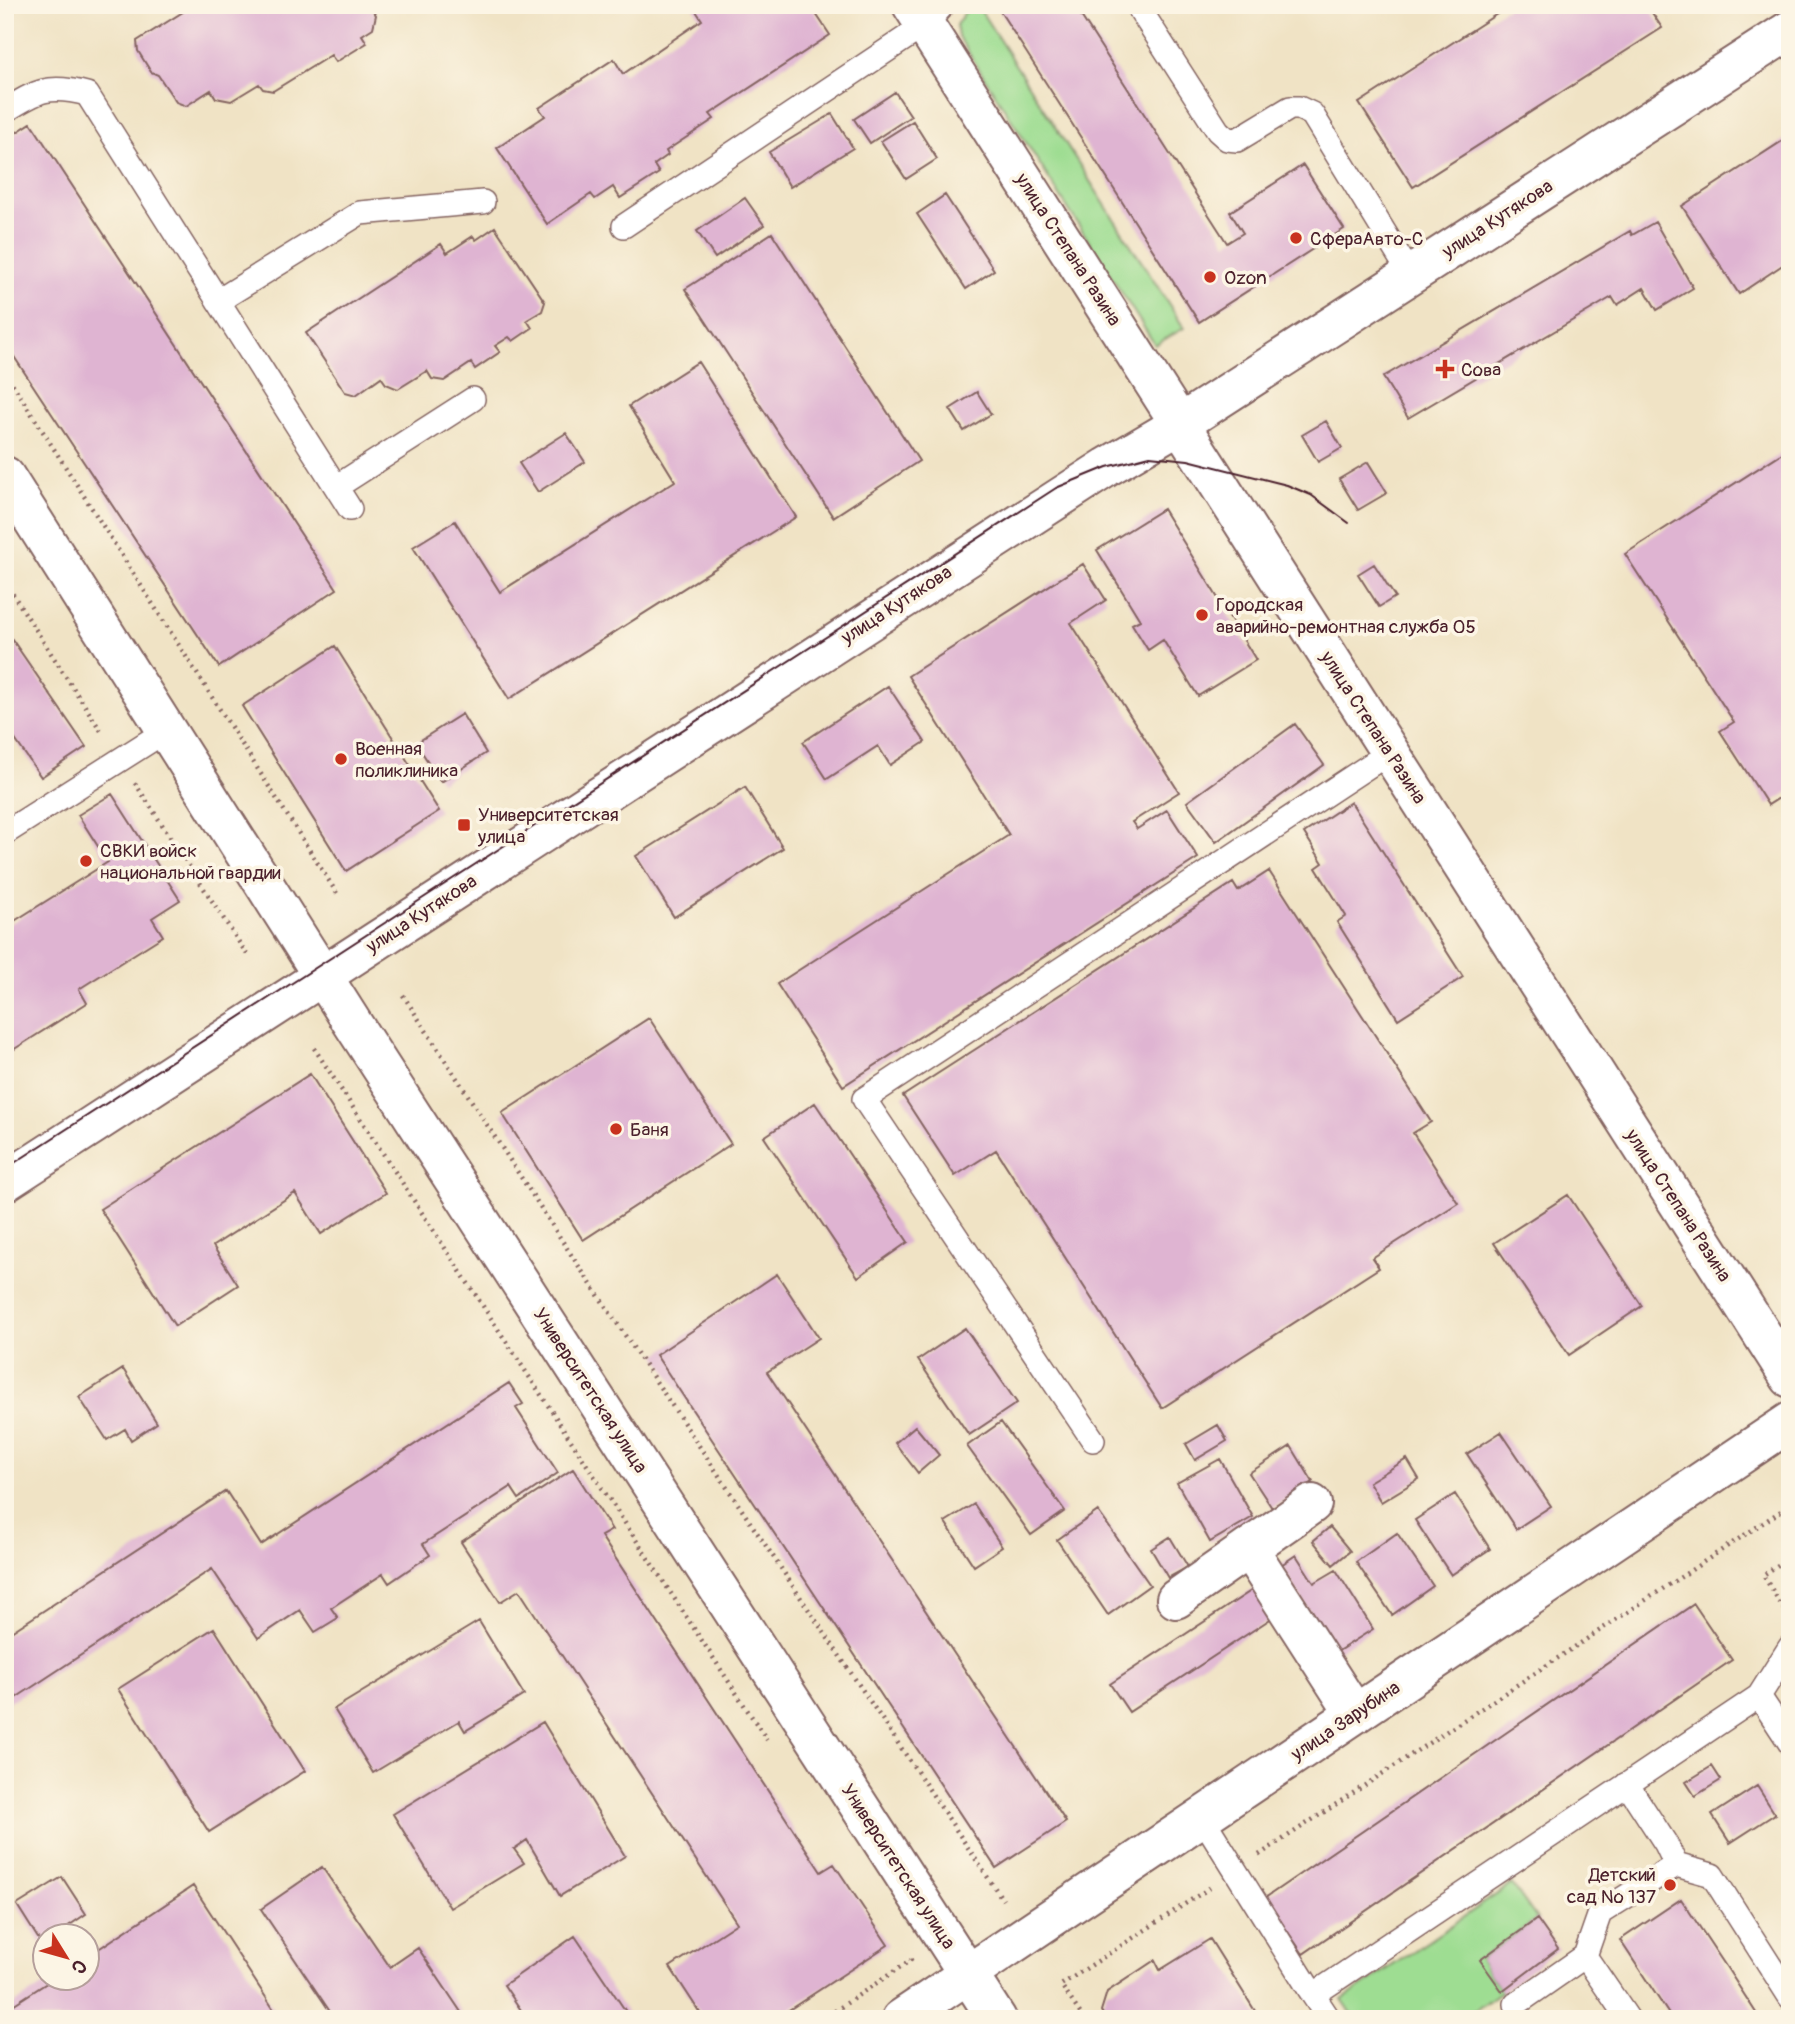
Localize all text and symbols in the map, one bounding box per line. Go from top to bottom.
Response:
street label: улица Степана Разина [1009,168,1127,331]
street label: улица Кутякова [1437,174,1558,264]
place label: СфераАвто-С [1310,227,1424,251]
marker: СфераАвто-С [1288,230,1304,246]
place label: Ozon [1224,266,1267,290]
marker: Ozon [1202,269,1218,285]
place label: Сова [1461,358,1501,382]
marker: Сова [1435,359,1455,379]
street label: улица Кутякова [836,560,957,650]
place label: Городская аварийно-ремонтная служба 05 [1216,593,1476,639]
marker: Городская аварийно-ремонтная служба 05 [1194,607,1210,623]
street label: улица Степана Разина [1314,646,1432,809]
place label: Военная поликлиника [355,737,458,783]
marker: Военная поликлиника [333,751,349,767]
place label: Университетская улица [477,803,619,849]
marker: Университетская улица [456,817,472,833]
place label: СВКИ войск национальной гвардии [100,839,281,885]
marker: СВКИ войск национальной гвардии [78,853,94,869]
street label: улица Кутякова [361,869,482,959]
place label: Баня [630,1118,669,1142]
marker: Баня [608,1121,624,1137]
street label: улица Степана Разина [1619,1124,1737,1287]
street label: Университетская улица [528,1303,653,1478]
street label: улица Зарубина [1286,1675,1405,1767]
street label: Университетская улица [836,1779,961,1954]
place label: Детский сад № 137 [1567,1863,1656,1909]
marker: Детский сад № 137 [1662,1877,1678,1893]
north arrow [32,1923,102,1993]
text: С [66,1955,92,1979]

